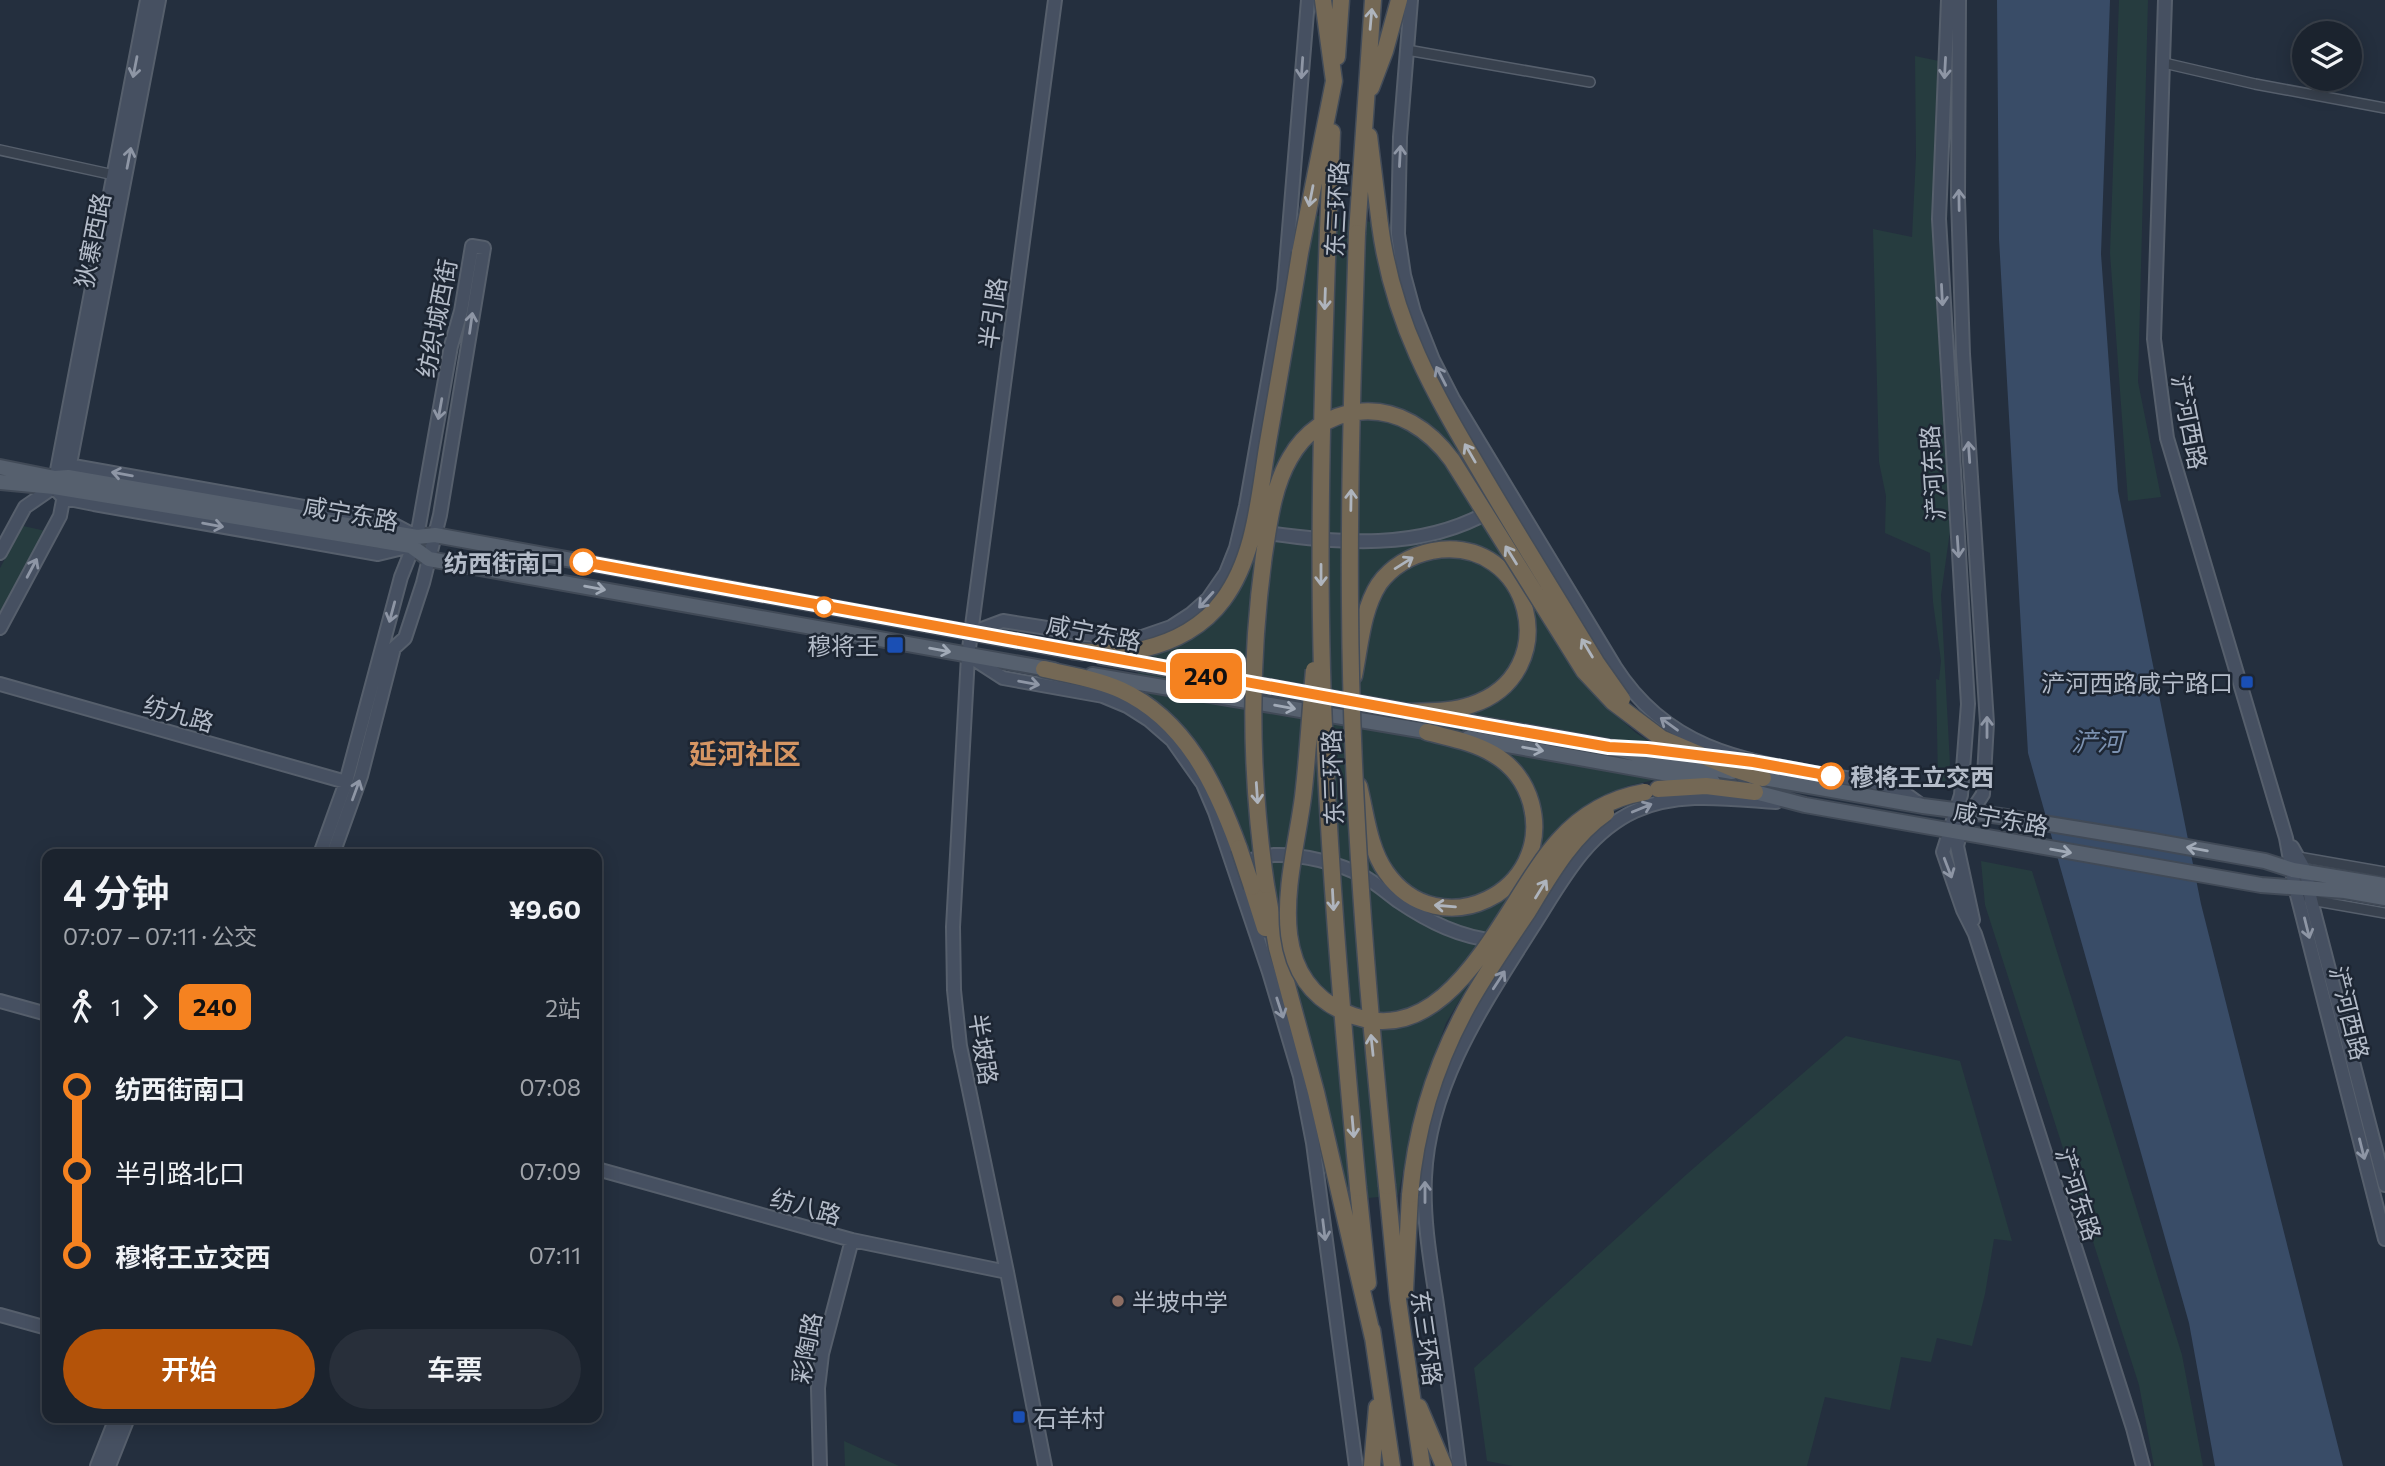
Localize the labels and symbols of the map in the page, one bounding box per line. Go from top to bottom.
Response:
one-way arrow [1365,8,1378,30]
one-way arrow [127,55,141,78]
one-way arrow [1295,56,1308,79]
one-way arrow [1939,56,1952,79]
one-way arrow [1393,145,1406,168]
one-way arrow [123,147,136,170]
street label: 东三环路 [1319,160,1353,258]
one-way arrow [1304,184,1318,207]
one-way arrow [1952,189,1965,212]
street label: 狄寨西路 [69,190,115,290]
street label: 纺织城西街 [410,256,462,380]
street label: 半引路 [973,275,1011,351]
one-way arrow [1936,284,1949,307]
one-way arrow [1319,287,1332,310]
one-way arrow [465,312,478,334]
one-way arrow [1434,366,1447,387]
street label: 浐河西路 [2167,372,2213,472]
one-way arrow [432,397,446,420]
street label: 浐河东路 [1914,424,1950,522]
one-way arrow [1962,441,1975,463]
one-way arrow [1463,444,1477,464]
one-way arrow [111,467,134,480]
one-way arrow [1344,489,1357,512]
street label: 咸宁东路 [301,490,401,536]
one-way arrow [201,519,223,532]
one-way arrow [1952,535,1965,558]
one-way arrow [1504,546,1519,565]
place label: 纺西街南口 [444,548,564,577]
marker: 纺西街南口 [570,549,596,575]
one-way arrow [1394,555,1413,570]
one-way arrow [26,558,39,579]
one-way arrow [1314,563,1328,586]
one-way arrow [583,582,606,596]
one-way arrow [1198,591,1214,609]
unlabelled marker [814,597,834,617]
one-way arrow [385,600,398,623]
street label: 咸宁东路 [1044,609,1144,655]
place label: 穆将王 [807,631,879,660]
marker: 穆将王 [885,635,905,655]
one-way arrow [1580,638,1594,658]
one-way arrow [928,644,951,658]
line badge: 240 [1166,653,1246,699]
place label: 浐河西路咸宁路口 [2041,668,2233,697]
marker: 浐河西路咸宁路口 [2239,674,2255,690]
one-way arrow [1017,677,1040,690]
street label: 纺九路 [140,689,218,737]
one-way arrow [1273,701,1296,714]
one-way arrow [1980,716,1994,739]
one-way arrow [1660,717,1679,731]
water label: 浐河 [2071,725,2128,756]
street label: 东三环路 [1316,729,1348,825]
district label: 延河社区 [689,736,801,770]
one-way arrow [1522,743,1544,757]
place label: 穆将王立交西 [1850,762,1994,791]
marker: 穆将王立交西 [1818,763,1844,789]
one-way arrow [351,779,363,801]
one-way arrow [1250,781,1263,804]
street label: 咸宁东路 [1951,795,2051,841]
one-way arrow [1631,801,1652,814]
one-way arrow [2186,842,2209,855]
one-way arrow [2049,845,2072,858]
one-way arrow [1943,857,1956,879]
one-way arrow [1535,880,1549,900]
one-way arrow [1327,888,1340,911]
one-way arrow [1434,899,1457,912]
one-way arrow [2301,917,2314,939]
street label: 浐河西路 [2324,963,2376,1063]
one-way arrow [1492,971,1506,990]
one-way arrow [1275,996,1288,1018]
street label: 半坡路 [964,1011,1004,1087]
one-way arrow [1366,1034,1379,1057]
one-way arrow [1346,1115,1359,1138]
one-way arrow [2356,1137,2369,1160]
street label: 浐河东路 [2050,1144,2108,1244]
one-way arrow [1418,1180,1432,1203]
street label: 纺八路 [767,1182,845,1230]
one-way arrow [1318,1218,1331,1241]
place label: 半坡中学 [1132,1287,1228,1316]
street label: 东三环路 [1406,1288,1448,1388]
marker: 半坡中学 [1110,1293,1126,1309]
street label: 彩陶路 [785,1310,827,1386]
place label: 石羊村 [1033,1403,1105,1432]
marker: 石羊村 [1011,1409,1027,1425]

